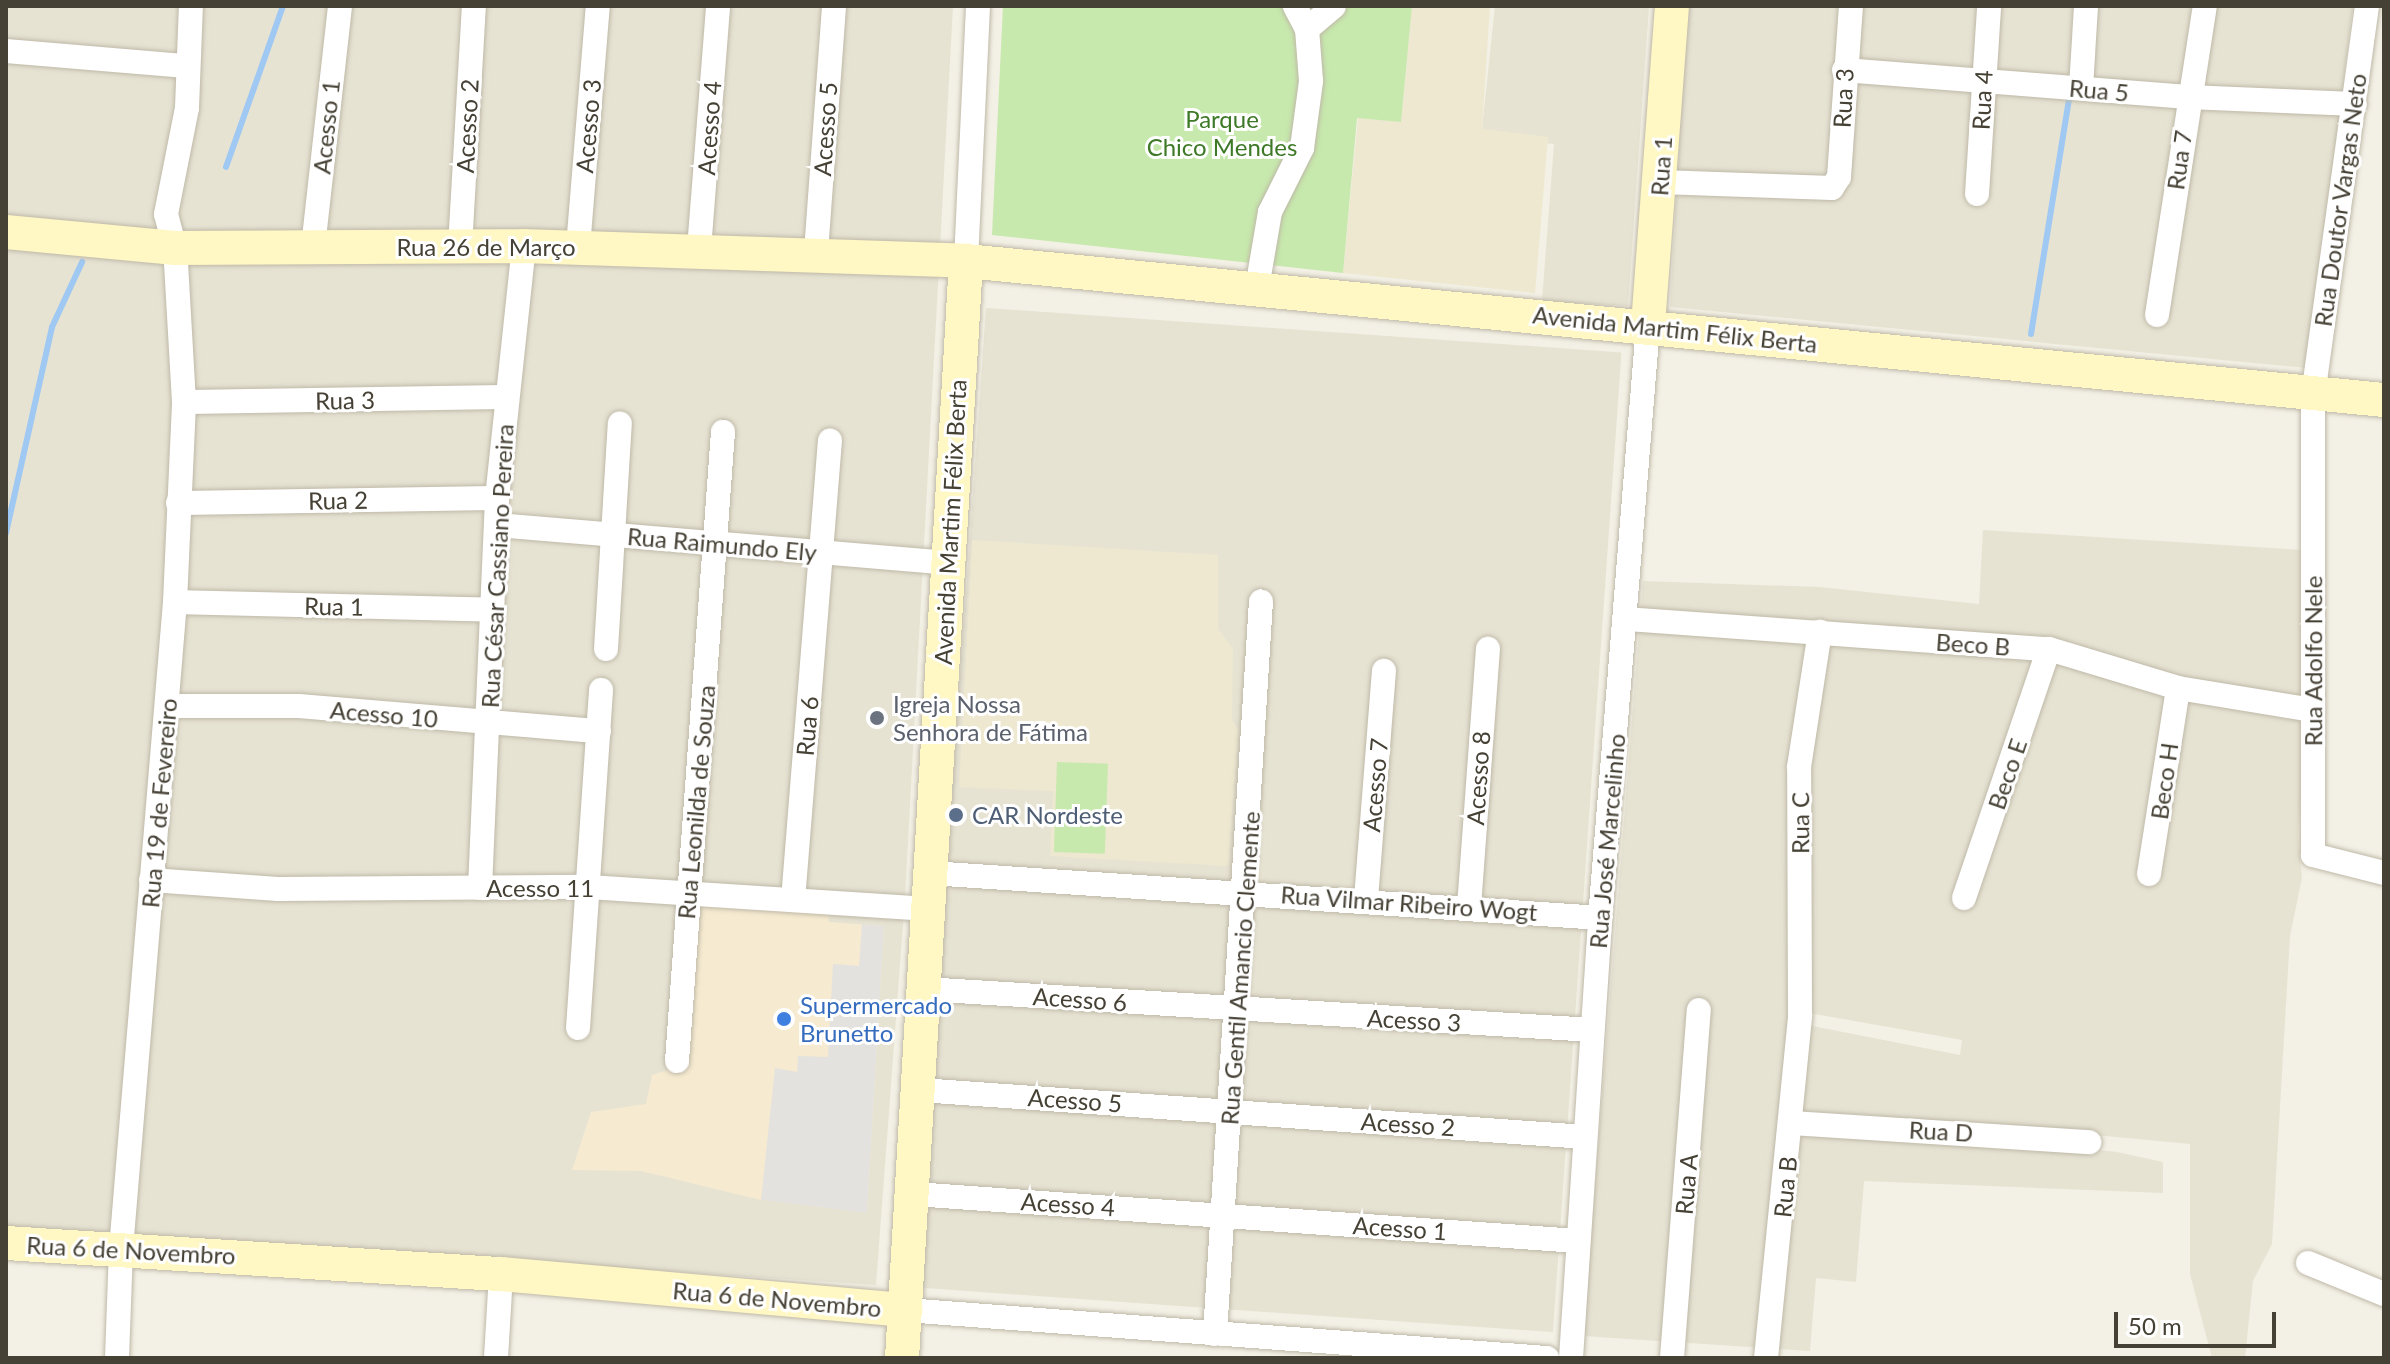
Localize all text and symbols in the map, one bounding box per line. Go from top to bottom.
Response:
street label: Rua 3 [1827,67,1859,129]
street label: Rua 4 [1966,69,1998,131]
street label: Rua Doutor Vargas Neto [2308,71,2372,329]
street label: Rua 5 [2068,73,2130,107]
street label: Acesso 2 [450,78,484,174]
street label: Acesso 3 [570,78,606,174]
street label: Acesso 1 [307,79,345,175]
street label: Acesso 4 [691,80,727,176]
street label: Acesso 5 [807,81,843,177]
park label: Parque Chico Mendes [1147,105,1297,161]
street label: Rua 7 [2161,128,2197,192]
street label: Rua 1 [1645,135,1677,197]
street label: Rua 26 de Março [396,233,576,261]
street label: Avenida Martim Félix Berta [1531,300,1819,358]
street label: Avenida Martim Félix Berta [928,378,972,666]
street label: Rua 3 [315,385,375,415]
street label: Rua César Cassiano Pereira [475,423,519,709]
street label: Rua 2 [308,485,368,515]
street label: Rua Raimundo Ely [626,521,818,567]
street label: Rua Adolfo Nele [2299,575,2327,747]
street label: Rua 1 [304,591,364,621]
street label: Beco B [1935,627,2011,661]
street label: Rua Leonilda de Souza [671,684,721,920]
place label: Igreja Nossa Senhora de Fátima [893,690,1088,746]
street label: Acesso 10 [329,695,439,733]
street label: Rua 6 [790,695,824,757]
street label: Rua 19 de Fevereiro [135,697,183,909]
marker: Igreja Nossa Senhora de Fátima [868,709,886,727]
street label: Acesso 8 [1460,730,1496,826]
street label: Rua José Marcelinho [1583,732,1631,950]
street label: Beco E [1982,735,2032,813]
street label: Acesso 7 [1357,737,1393,833]
street label: Beco H [2144,741,2184,821]
street label: Rua C [1786,792,1814,854]
place label: CAR Nordeste [972,801,1123,829]
marker: CAR Nordeste [947,806,965,824]
street label: Rua Gentil Amancio Clemente [1215,810,1265,1126]
street label: Acesso 11 [486,874,594,902]
street label: Rua Vilmar Ribeiro Wogt [1279,880,1539,926]
street label: Acesso 6 [1032,981,1128,1017]
place label: Supermercado Brunetto [800,991,952,1047]
street label: Acesso 3 [1366,1003,1462,1037]
marker: Supermercado Brunetto [775,1010,793,1028]
street label: Acesso 5 [1027,1082,1123,1118]
street label: Acesso 2 [1360,1106,1456,1142]
street label: Rua D [1908,1115,1974,1147]
street label: Rua A [1669,1152,1703,1216]
street label: Rua B [1767,1155,1803,1219]
street label: Acesso 4 [1020,1186,1116,1222]
street label: Acesso 1 [1352,1210,1448,1246]
street label: Rua 6 de Novembro [26,1230,236,1270]
street label: Rua 6 de Novembro [671,1276,883,1322]
scale bar [2118,1296,2280,1346]
text: 50 m [2128,1311,2182,1340]

